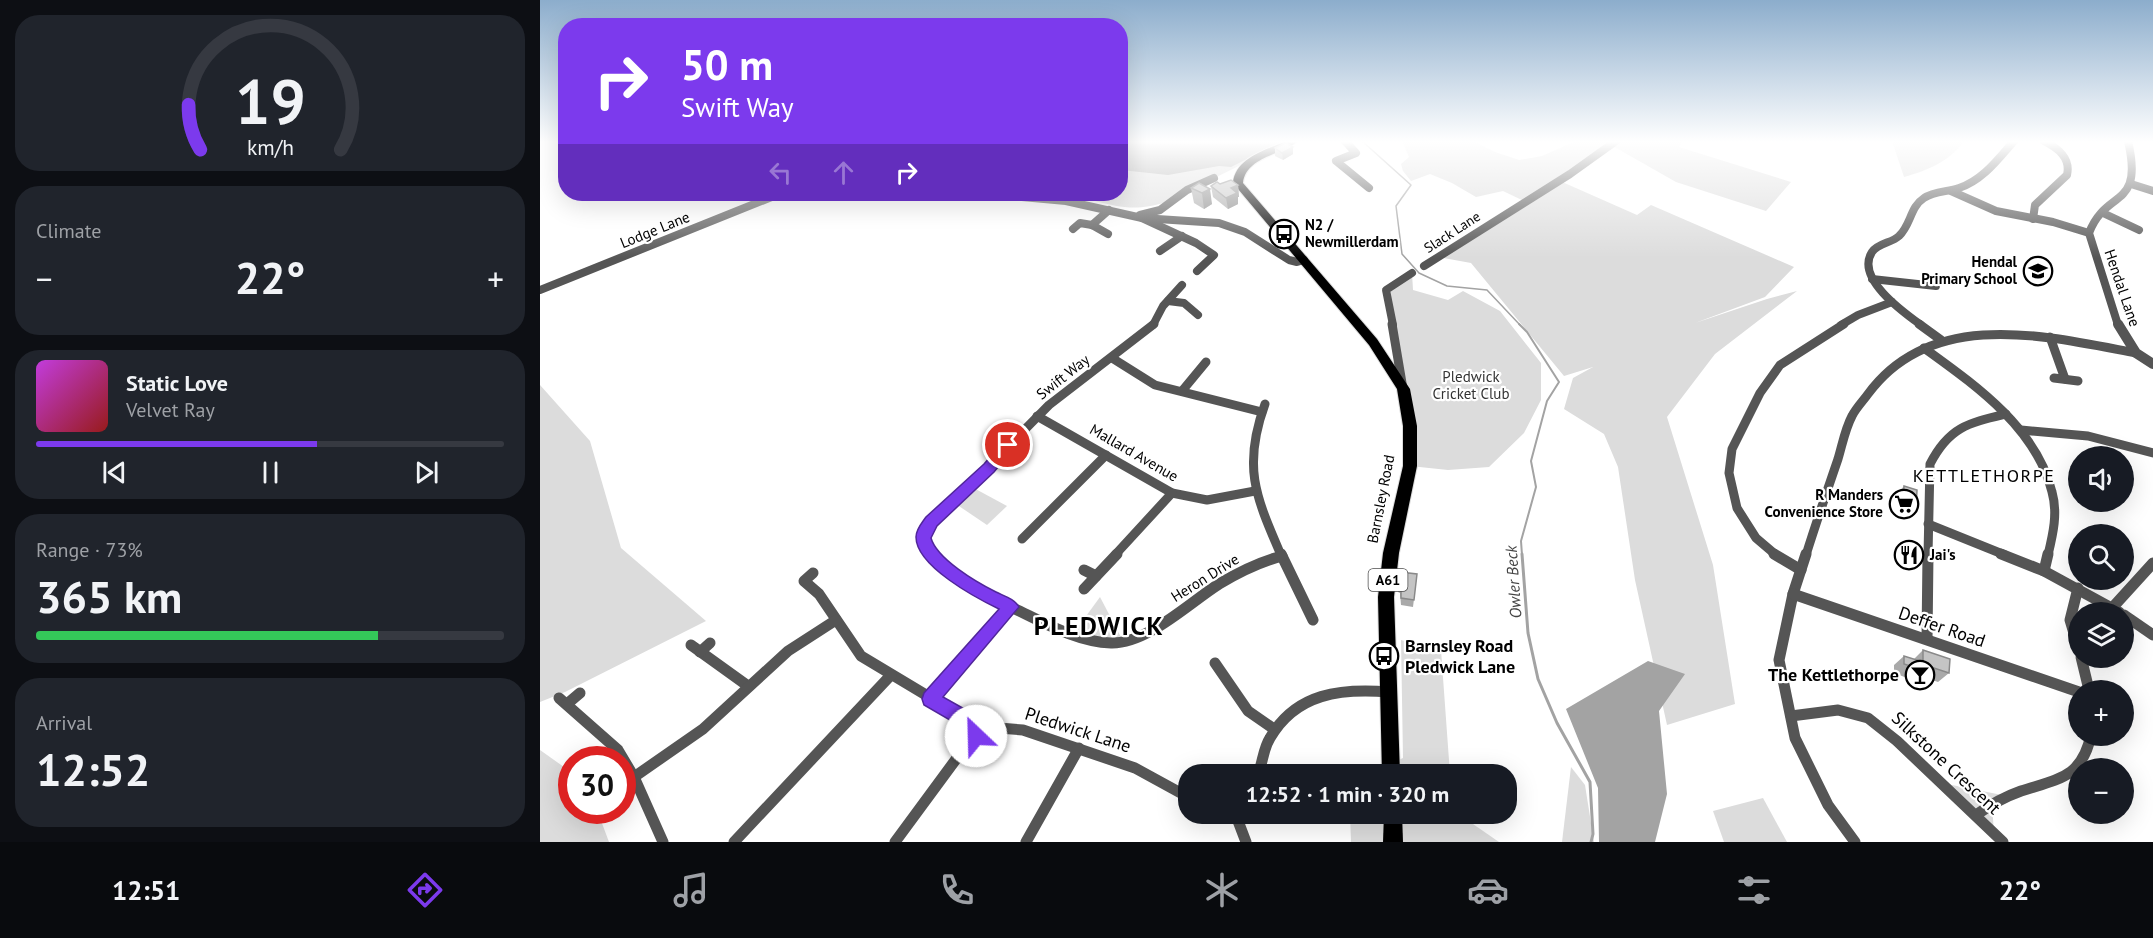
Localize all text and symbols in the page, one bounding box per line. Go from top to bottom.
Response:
text: 50 m [681,37,773,92]
icon: right [582,42,660,120]
text: 19 [235,60,305,141]
text: Swift Way [681,90,794,124]
text: km/h [246,133,293,161]
icon: left [764,156,797,189]
icon: ahead [827,156,860,189]
icon: right [890,156,923,189]
street label: Lodge Lane [617,207,692,252]
street label: Slack Lane [1420,207,1484,257]
place label: N2 / Newmillerdam [1305,215,1399,251]
text: Climate [36,218,102,244]
bus stop icon: N2 / Newmillerdam [1268,218,1300,250]
street label: Hendal Lane [2100,247,2145,329]
text: 22° [235,248,305,306]
place label: Hendal Primary School [1921,252,2018,288]
school or university icon: Hendal Primary School [2022,255,2054,287]
text: − [36,257,53,300]
text: + [487,257,504,300]
street label: Swift Way [1032,350,1093,403]
park label: Pledwick Cricket Club [1432,367,1510,403]
text: Static Love [126,369,228,397]
text: Velvet Ray [126,397,215,423]
pin [982,419,1033,470]
street label: Mallard Avenue [1087,420,1182,486]
icon: arrive [991,428,1024,461]
map controls [2068,446,2134,824]
button: sound [2068,446,2134,512]
street label: Barnsley Road [1363,453,1398,545]
icon: previous [98,456,131,489]
icon: pause [254,456,287,489]
icon: next [410,456,443,489]
district label: KETTLETHORPE [1913,464,2055,487]
place label: R Manders Convenience Store [1765,485,1883,521]
supermarket icon: R Manders Convenience Store [1888,488,1920,520]
button: search [2068,524,2134,590]
text: Range · 73% [36,537,143,563]
restaurant icon: Jai's [1893,539,1925,571]
water label: Owler Beck [1500,544,1526,619]
place label: Jai's [1929,545,1956,564]
street label: Heron Drive [1167,549,1242,606]
text: 365 km [36,567,182,625]
road number: A61 [1368,569,1408,591]
street label: Deffer Road [1896,601,1989,652]
button: layers [2068,602,2134,668]
district label: PLEDWICK [1034,609,1164,642]
place label: Barnsley Road Pledwick Lane [1405,634,1515,678]
bus stop icon: Barnsley Road Pledwick Lane [1368,640,1400,672]
bar icon: The Kettlethorpe [1904,659,1936,691]
place label: The Kettlethorpe [1768,663,1899,686]
button: + [2068,680,2134,746]
street label: Pledwick Lane [1022,702,1134,757]
position arrow [944,704,1008,768]
street label: Silkstone Crescent [1887,706,2006,819]
text: Arrival [36,710,92,736]
text: 12:52 [36,740,150,798]
speed limit sign: 30 [558,746,636,824]
button: − [2068,758,2134,824]
text: 12:52 · 1 min · 320 m [1246,780,1449,808]
icon: directions [404,869,446,911]
icon: music [670,869,712,911]
icon: phone [936,869,978,911]
icon: climate [1201,869,1243,911]
icon: car [1467,869,1509,911]
icon: filters [1733,869,1775,911]
text: 12:51 [112,873,180,907]
text: 22° [1999,873,2041,907]

